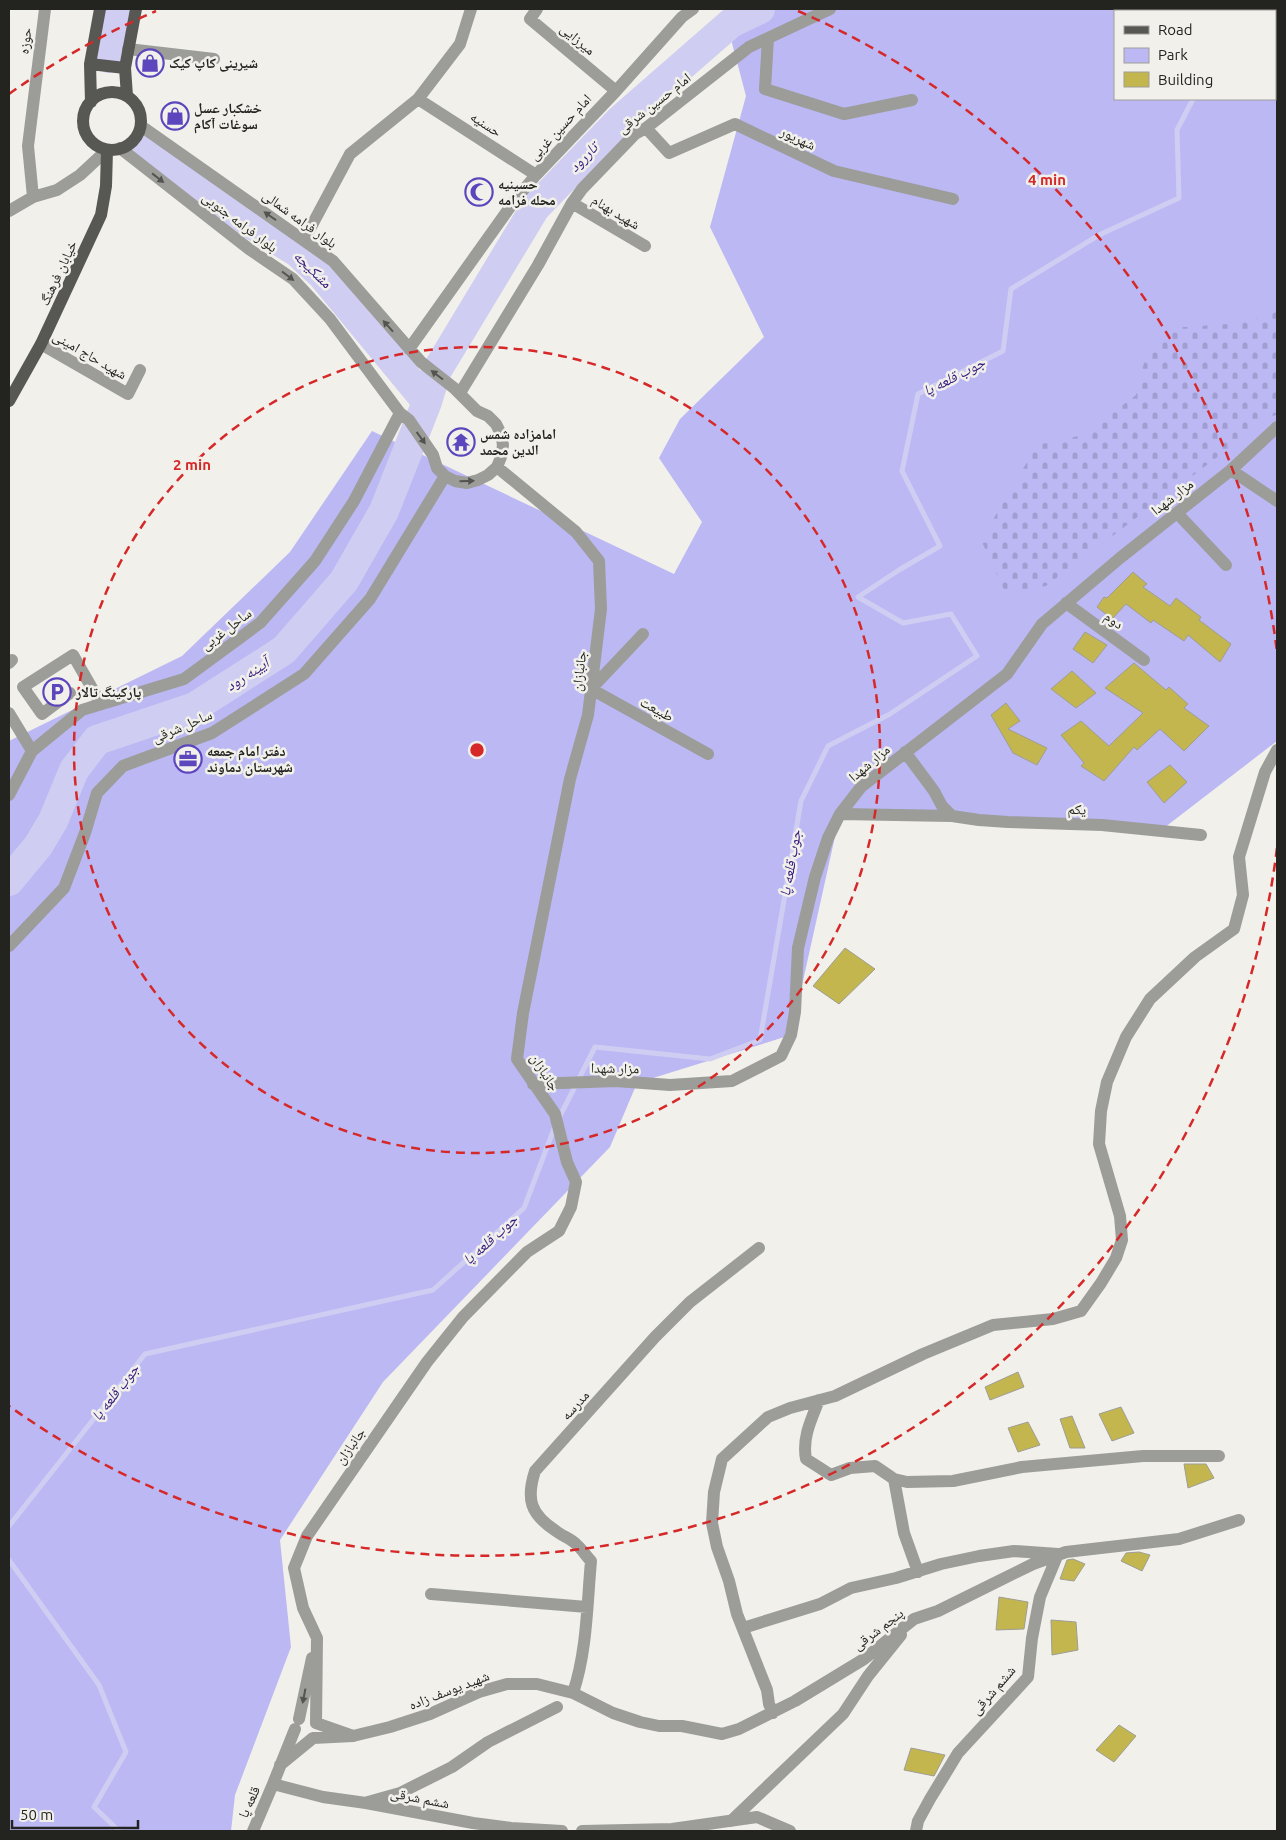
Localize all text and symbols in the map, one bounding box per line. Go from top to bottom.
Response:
legend [1114,10,1276,100]
street label: میرزایی [557,20,599,59]
text: Road [1158,21,1193,38]
street label: حوزه [15,27,36,55]
text: Park [1158,46,1188,63]
shop icon: شیرینی کاپ کیک [135,48,165,78]
place label: شیرینی کاپ کیک [169,55,258,72]
street label: امام حسین شرقی [614,70,695,138]
text: Building [1158,71,1213,88]
street label: امام حسین غربی [525,91,596,165]
place label: خشکبار عسل سوغات آکام [194,100,262,134]
shop icon: خشکبار عسل سوغات آکام [160,101,190,131]
street label: حسنیه [467,108,505,140]
street label: شهریور [777,123,818,154]
water label: تاررود [565,136,604,176]
text: 4 min [1028,171,1066,188]
one-way arrow [152,173,165,184]
place label: حسینیه محله فرامه [498,176,556,208]
mosque icon: حسینیه محله فرامه [464,177,494,207]
street label: بلوار فرامه شمالی [259,187,340,252]
street label: بلوار فرامه جنوبی [199,189,281,256]
street label: شهید بهنام [588,191,643,234]
one-way arrow [263,211,277,221]
street label: خیابان فرهنگ [36,238,81,308]
water label: مشکیجه [290,247,336,291]
one-way arrow [281,271,294,282]
one-way arrow [382,320,394,332]
street label: شهید حاج امینی [49,327,130,384]
water label: جوب قلعه پا [920,353,989,400]
one-way arrow [430,370,444,380]
place label: امامزاده شمس الدین محمد [480,426,556,459]
temple icon: امامزاده شمس الدین محمد [446,427,476,457]
one-way arrow [416,431,426,444]
text: 2 min [173,456,211,473]
street label: مزار شهدا [1148,476,1197,519]
one-way arrow [460,477,476,485]
street label: ساحل غربی [197,605,255,654]
street label: دوم [1100,608,1127,634]
street label: جانبازان [569,650,590,692]
water label: آیینه رود [222,652,276,695]
parking icon: پارکینگ تالار [42,677,72,707]
place label: پارکینگ تالار [75,684,141,701]
street label: طبیعت [637,693,676,725]
street label: ساحل شرقی [150,706,215,747]
centre of rings [468,741,486,759]
street label: مزار شهدا [845,741,893,785]
place label: دفتر امام جمعه شهرستان دماوند [207,743,293,776]
office icon: دفتر امام جمعه شهرستان دماوند [173,744,203,774]
street label: یکم [1067,801,1087,819]
water label: جوب قلعه پا [776,828,805,898]
street label: جانبازان [526,1051,563,1094]
street label: مزار شهدا [591,1060,639,1077]
water label: جوب قلعه پا [459,1210,522,1269]
water label: جوب قلعه پا [88,1360,143,1424]
street label: مدرسه [558,1387,593,1424]
street label: جانبازان [332,1425,369,1468]
street label: پنجم شرقی [850,1605,908,1655]
street label: ششم شرقی [967,1662,1020,1719]
street label: شهید یوسف زاده [407,1667,492,1714]
one-way arrow [299,1688,307,1704]
street label: قلعه پا [235,1784,264,1821]
street label: ششم شرقی [389,1784,451,1813]
scale bar [12,1798,139,1830]
text: 50 m [20,1806,53,1823]

